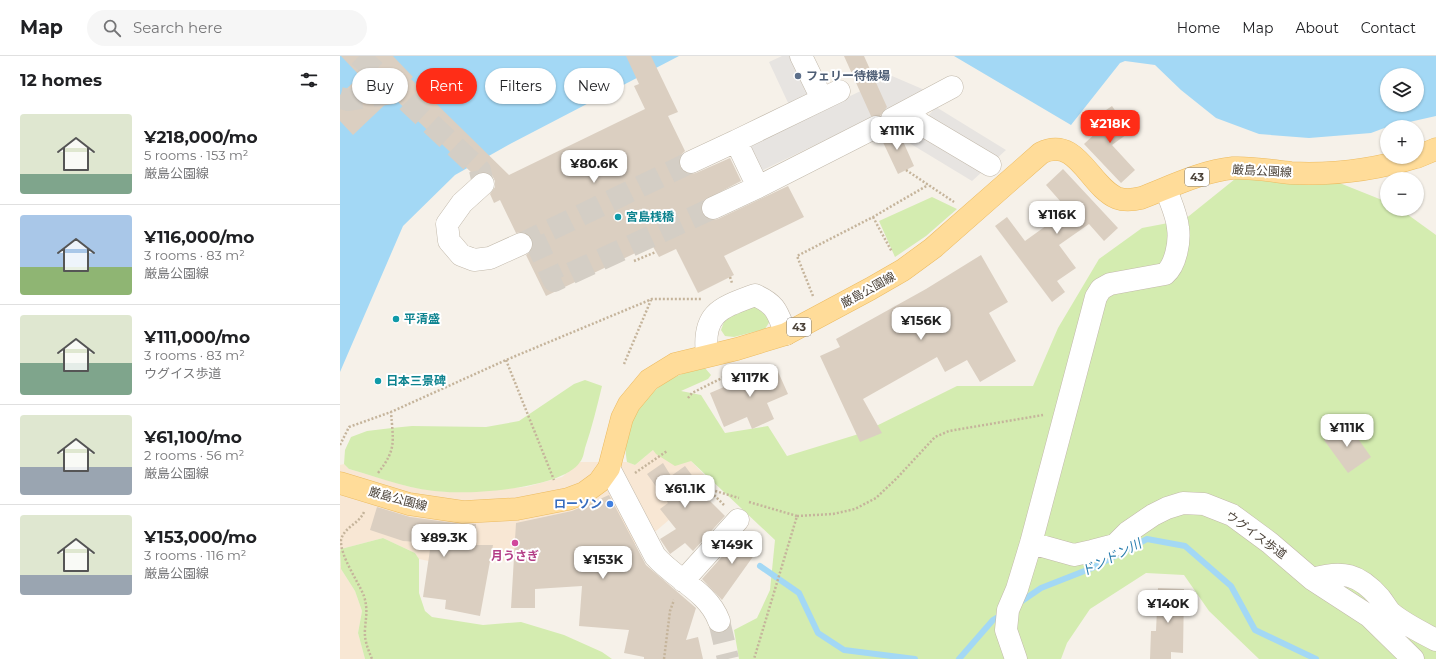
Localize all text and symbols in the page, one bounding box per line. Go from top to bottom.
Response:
search box [87,10,367,46]
text: Map [20,16,63,39]
icon: search [101,17,123,39]
text: Search here [133,18,222,37]
text: Home [1177,19,1220,37]
text: Map [1242,19,1273,37]
text: About [1295,19,1339,37]
text: Contact [1361,19,1416,37]
chip: Buy [352,68,408,104]
chip: Rent [416,68,477,104]
chip: Filters [485,68,556,104]
chip: New [564,68,624,104]
place label: フェリー待機場 [806,68,890,83]
map controls [1380,68,1424,216]
button: layers [1380,68,1424,112]
icon: filters [298,69,320,91]
text: 12 homes [20,70,102,90]
marker: フェリー待機場 [793,71,803,81]
pin: ¥218K [1082,110,1138,144]
text: ¥218K [1090,115,1130,131]
pin: ¥111K [869,117,925,151]
button: + [1380,120,1424,164]
text: ¥111K [880,122,914,138]
text: ¥218,000/mo [144,127,258,147]
icon: home [52,130,100,178]
text: 5 rooms · 153 m² [144,147,248,163]
pin: ¥80.6K [561,150,627,184]
text: ¥80.6K [570,155,618,171]
street label: 厳島公園線 [1232,161,1292,180]
text: 厳島公園線 [144,165,209,181]
road number: 43 [1185,168,1209,186]
button: − [1380,172,1424,216]
pin: ¥116K [1029,201,1085,235]
text: ¥116K [1038,206,1076,222]
place label: 宮島桟橋 [626,209,675,224]
marker: 宮島桟橋 [613,212,623,222]
text: ¥116,000/mo [144,227,255,247]
icon: home [52,231,100,279]
text: 3 rooms · 83 m² [144,247,245,263]
text: 厳島公園線 [144,265,209,281]
street label: 厳島公園線 [838,268,898,311]
pin: ¥156K [893,307,949,341]
place label: 平清盛 [404,311,440,326]
text: ¥156K [901,312,941,328]
marker: 平清盛 [391,314,401,324]
road number: 43 [787,318,811,336]
text: ¥111,000/mo [144,327,250,347]
icon: home [52,331,100,379]
text: 3 rooms · 83 m² [144,347,245,363]
pin: ¥117K [722,364,778,398]
text: ウグイス歩道 [144,365,222,381]
text: ¥117K [731,369,769,385]
place label: 日本三景碑 [386,373,446,388]
marker: 日本三景碑 [373,376,383,386]
pin: ¥111K [1319,414,1375,448]
text: ¥111K [1330,419,1364,435]
text: ¥61,100/mo [144,427,242,447]
icon: home [52,431,100,479]
text: 2 rooms · 56 m² [144,447,244,463]
text: 厳島公園線 [144,465,209,481]
pin: ¥61.1K [652,475,718,509]
text: ¥61.1K [665,480,705,496]
street label: 厳島公園線 [367,484,429,514]
place label: ローソン [554,496,602,511]
marker: ローソン [605,499,615,509]
street label: ウグイス歩道 [1223,507,1290,562]
pin: ¥89.3K [411,524,477,558]
text: ¥153,000/mo [144,527,257,547]
text: ¥89.3K [421,529,467,545]
icon: home [52,531,100,579]
pin: ¥149K [704,531,760,565]
water label: ドンドン川 [1078,534,1145,579]
text: ¥149K [711,536,753,552]
marker: 月うさぎ [510,538,520,548]
pin: ¥153K [575,546,631,580]
text: 3 rooms · 116 m² [144,547,246,563]
place label: 月うさぎ [491,548,539,563]
text: ¥153K [583,551,623,567]
text: 厳島公園線 [144,565,209,581]
pin: ¥140K [1140,590,1196,624]
text: ¥140K [1147,595,1189,611]

